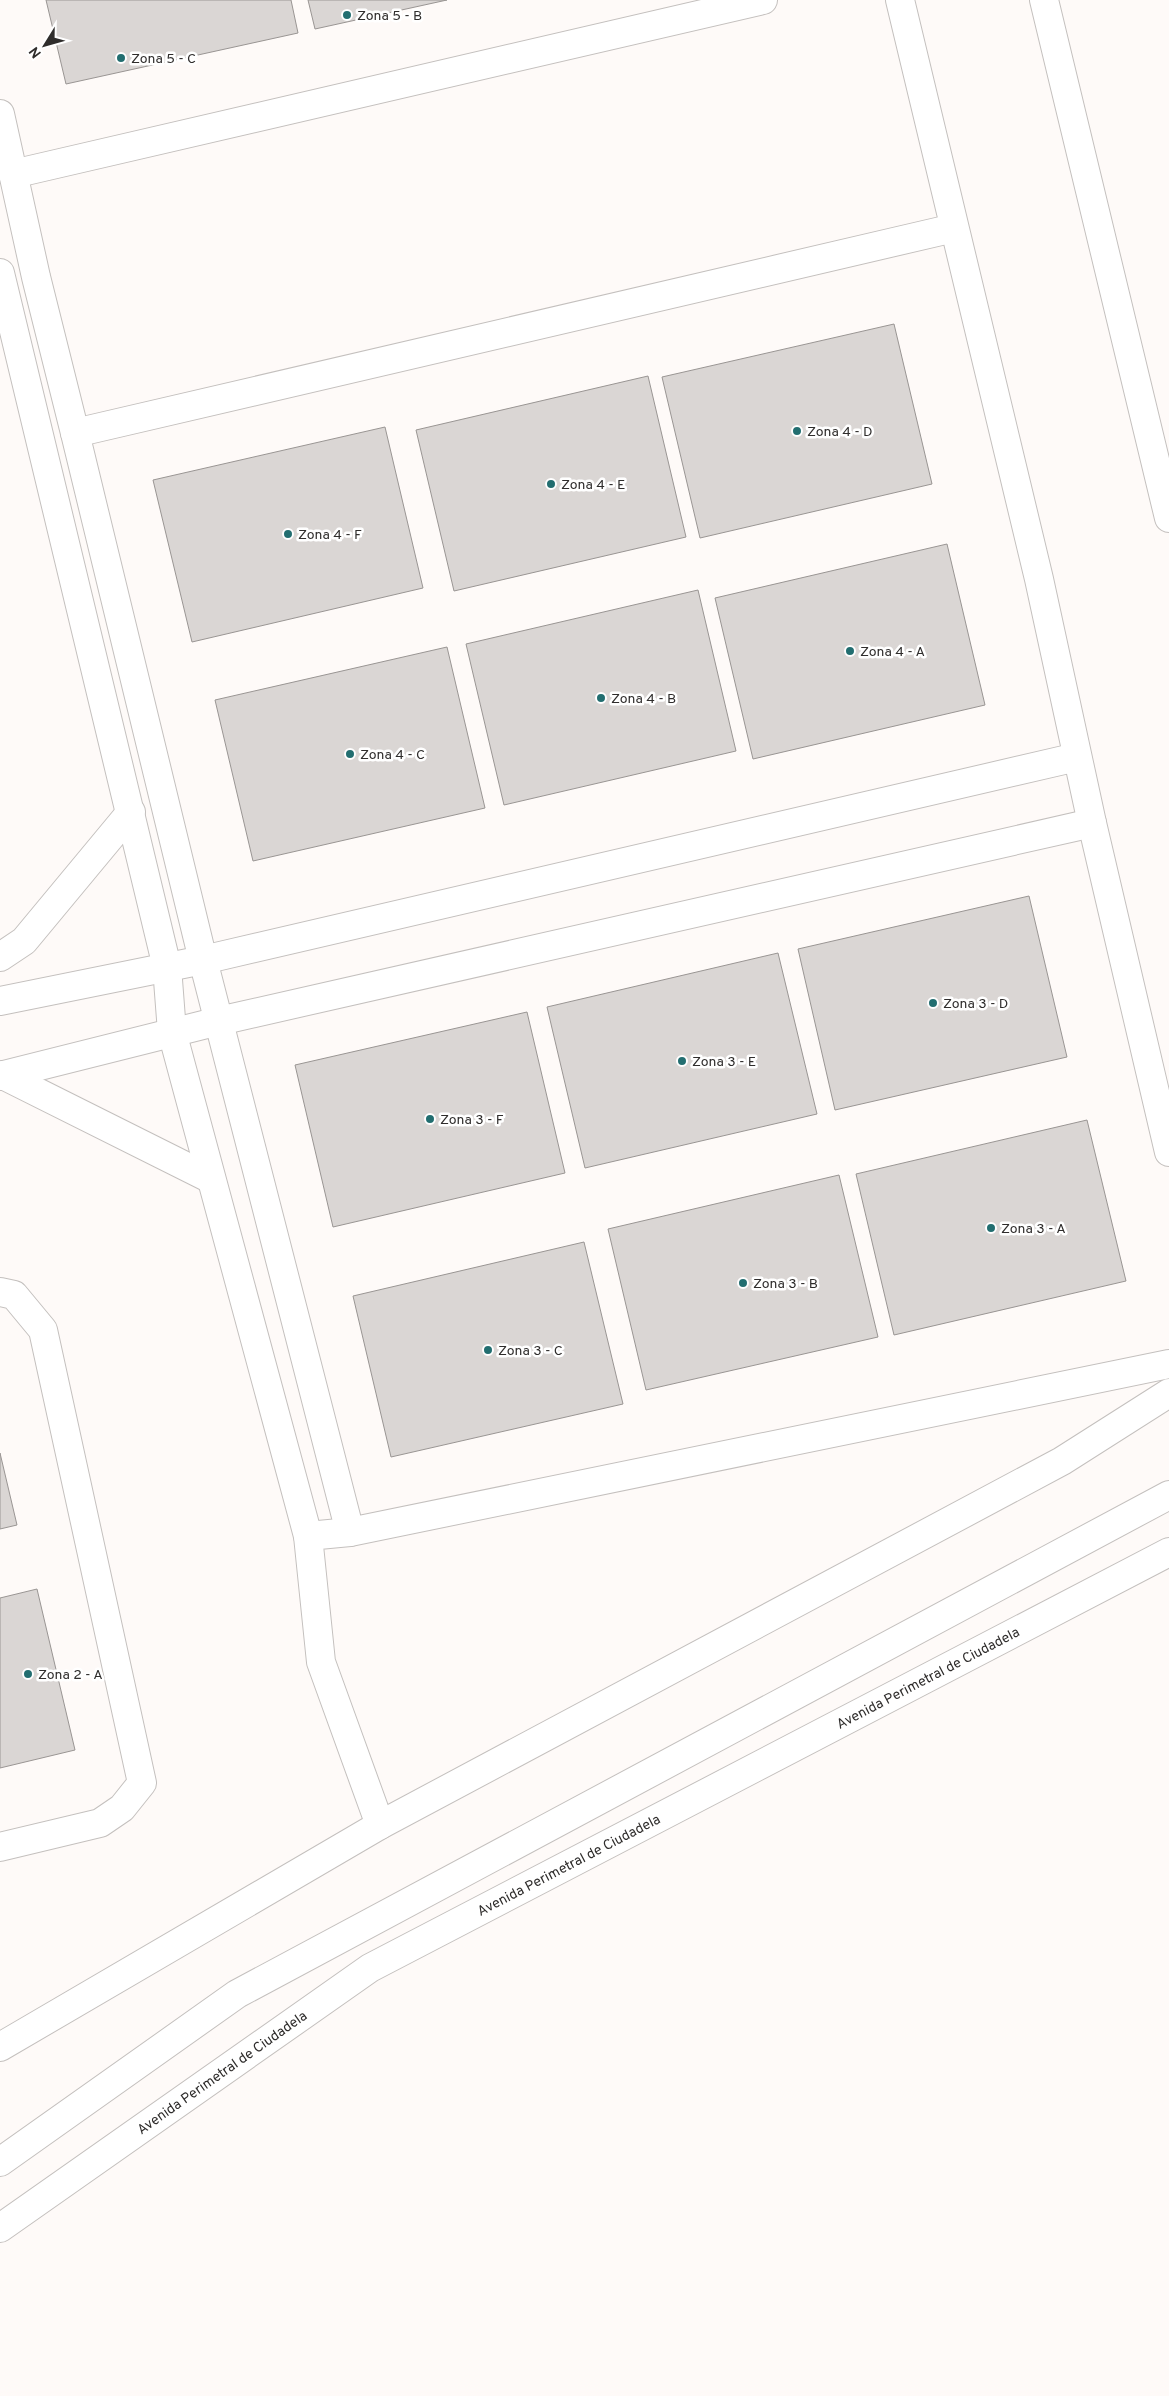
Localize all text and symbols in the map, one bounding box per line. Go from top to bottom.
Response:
place label: Zona 5 - B [357,8,422,25]
marker: Zona 5 - B [341,9,353,21]
north arrow [20,20,70,70]
text: N [26,43,46,61]
place label: Zona 5 - C [131,51,196,68]
marker: Zona 5 - C [115,52,127,64]
place label: Zona 4 - D [807,424,873,441]
marker: Zona 4 - D [791,425,803,437]
place label: Zona 4 - E [561,477,625,494]
marker: Zona 4 - E [545,478,557,490]
place label: Zona 4 - F [298,527,362,544]
marker: Zona 4 - F [282,528,294,540]
place label: Zona 4 - A [860,644,925,661]
marker: Zona 4 - A [844,645,856,657]
place label: Zona 4 - B [611,691,676,708]
marker: Zona 4 - B [595,692,607,704]
place label: Zona 4 - C [360,747,425,764]
marker: Zona 4 - C [344,748,356,760]
place label: Zona 3 - D [943,996,1008,1013]
marker: Zona 3 - D [927,997,939,1009]
place label: Zona 3 - E [692,1054,756,1071]
marker: Zona 3 - E [676,1055,688,1067]
place label: Zona 3 - F [440,1112,504,1129]
marker: Zona 3 - F [424,1113,436,1125]
place label: Zona 3 - A [1001,1221,1066,1238]
marker: Zona 3 - A [985,1222,997,1234]
place label: Zona 3 - B [753,1276,818,1293]
marker: Zona 3 - B [737,1277,749,1289]
place label: Zona 3 - C [498,1343,563,1360]
marker: Zona 3 - C [482,1344,494,1356]
street label: Avenida Perimetral de Ciudadela [834,1624,1023,1734]
place label: Zona 2 - A [38,1667,103,1684]
marker: Zona 2 - A [22,1668,34,1680]
street label: Avenida Perimetral de Ciudadela [475,1811,664,1921]
street label: Avenida Perimetral de Ciudadela [134,2008,311,2139]

